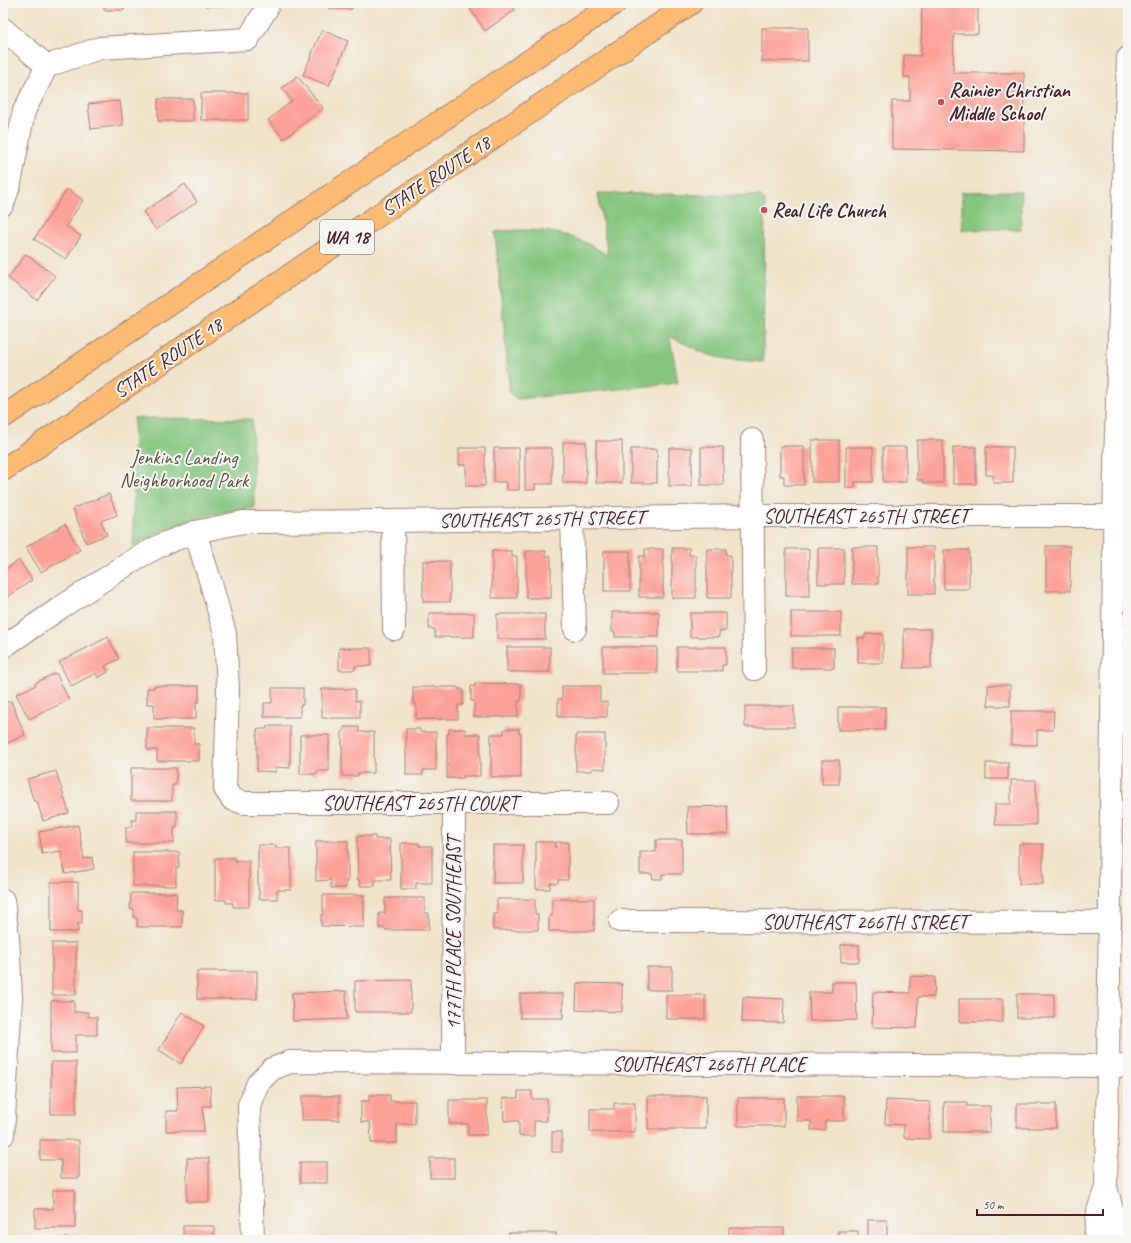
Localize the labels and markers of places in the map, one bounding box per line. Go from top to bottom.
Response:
place label: Rainier Christian Middle School [949,78,1071,126]
marker: Rainier Christian Middle School [936,97,946,107]
place label: Real Life Church [772,198,887,223]
marker: Real Life Church [759,205,769,215]

